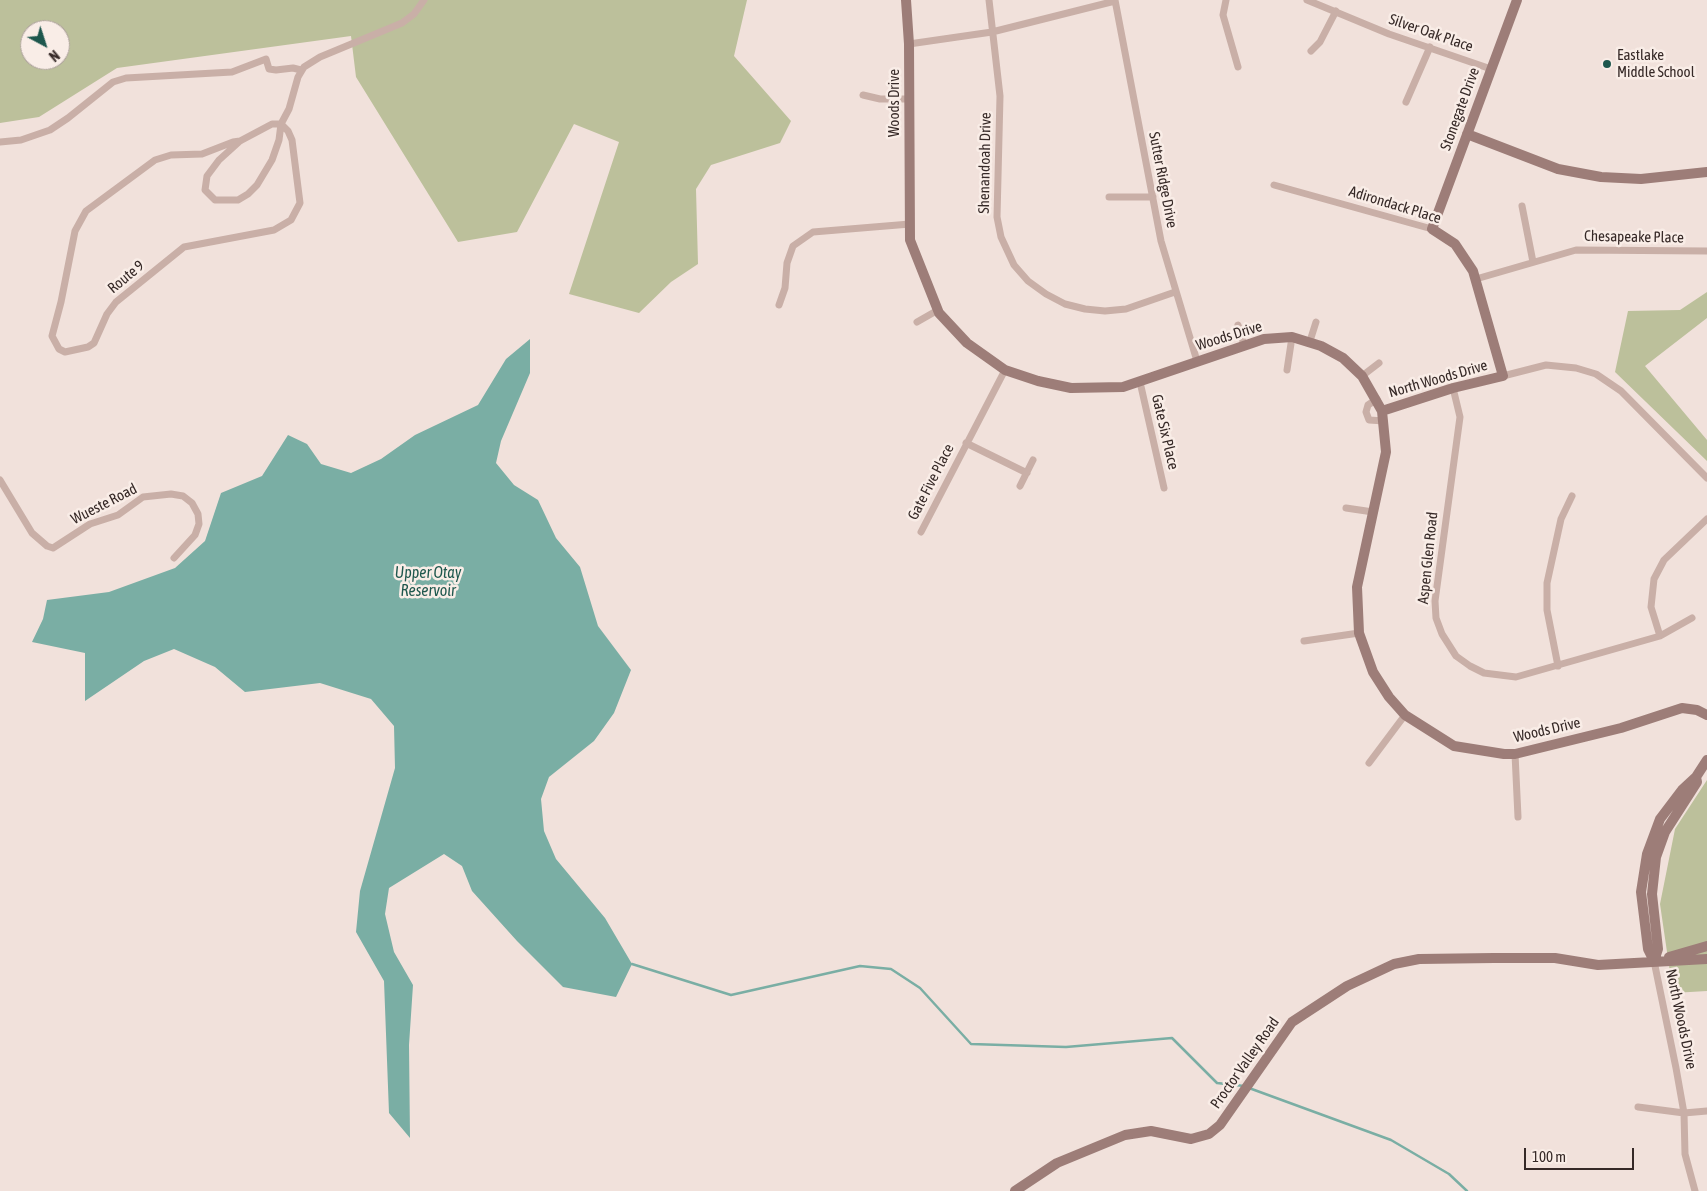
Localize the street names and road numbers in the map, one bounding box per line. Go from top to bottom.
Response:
street label: Silver Oak Place [1386,10,1476,56]
street label: Stonegate Drive [1437,65,1483,153]
street label: Woods Drive [885,69,903,137]
street label: Shenandoah Drive [975,112,995,214]
street label: Sutter Ridge Drive [1145,130,1181,230]
street label: Adirondack Place [1347,182,1443,228]
street label: Chesapeake Place [1584,227,1684,247]
street label: Route 9 [104,257,148,297]
street label: Woods Drive [1194,317,1264,355]
street label: North Woods Drive [1387,356,1489,402]
street label: Gate Six Place [1148,393,1182,471]
street label: Gate Five Place [904,441,958,523]
street label: Wueste Road [68,480,140,528]
street label: Aspen Glen Road [1414,511,1442,605]
street label: Woods Drive [1512,714,1582,746]
street label: North Woods Drive [1662,967,1700,1071]
street label: Proctor Valley Road [1207,1014,1283,1112]

